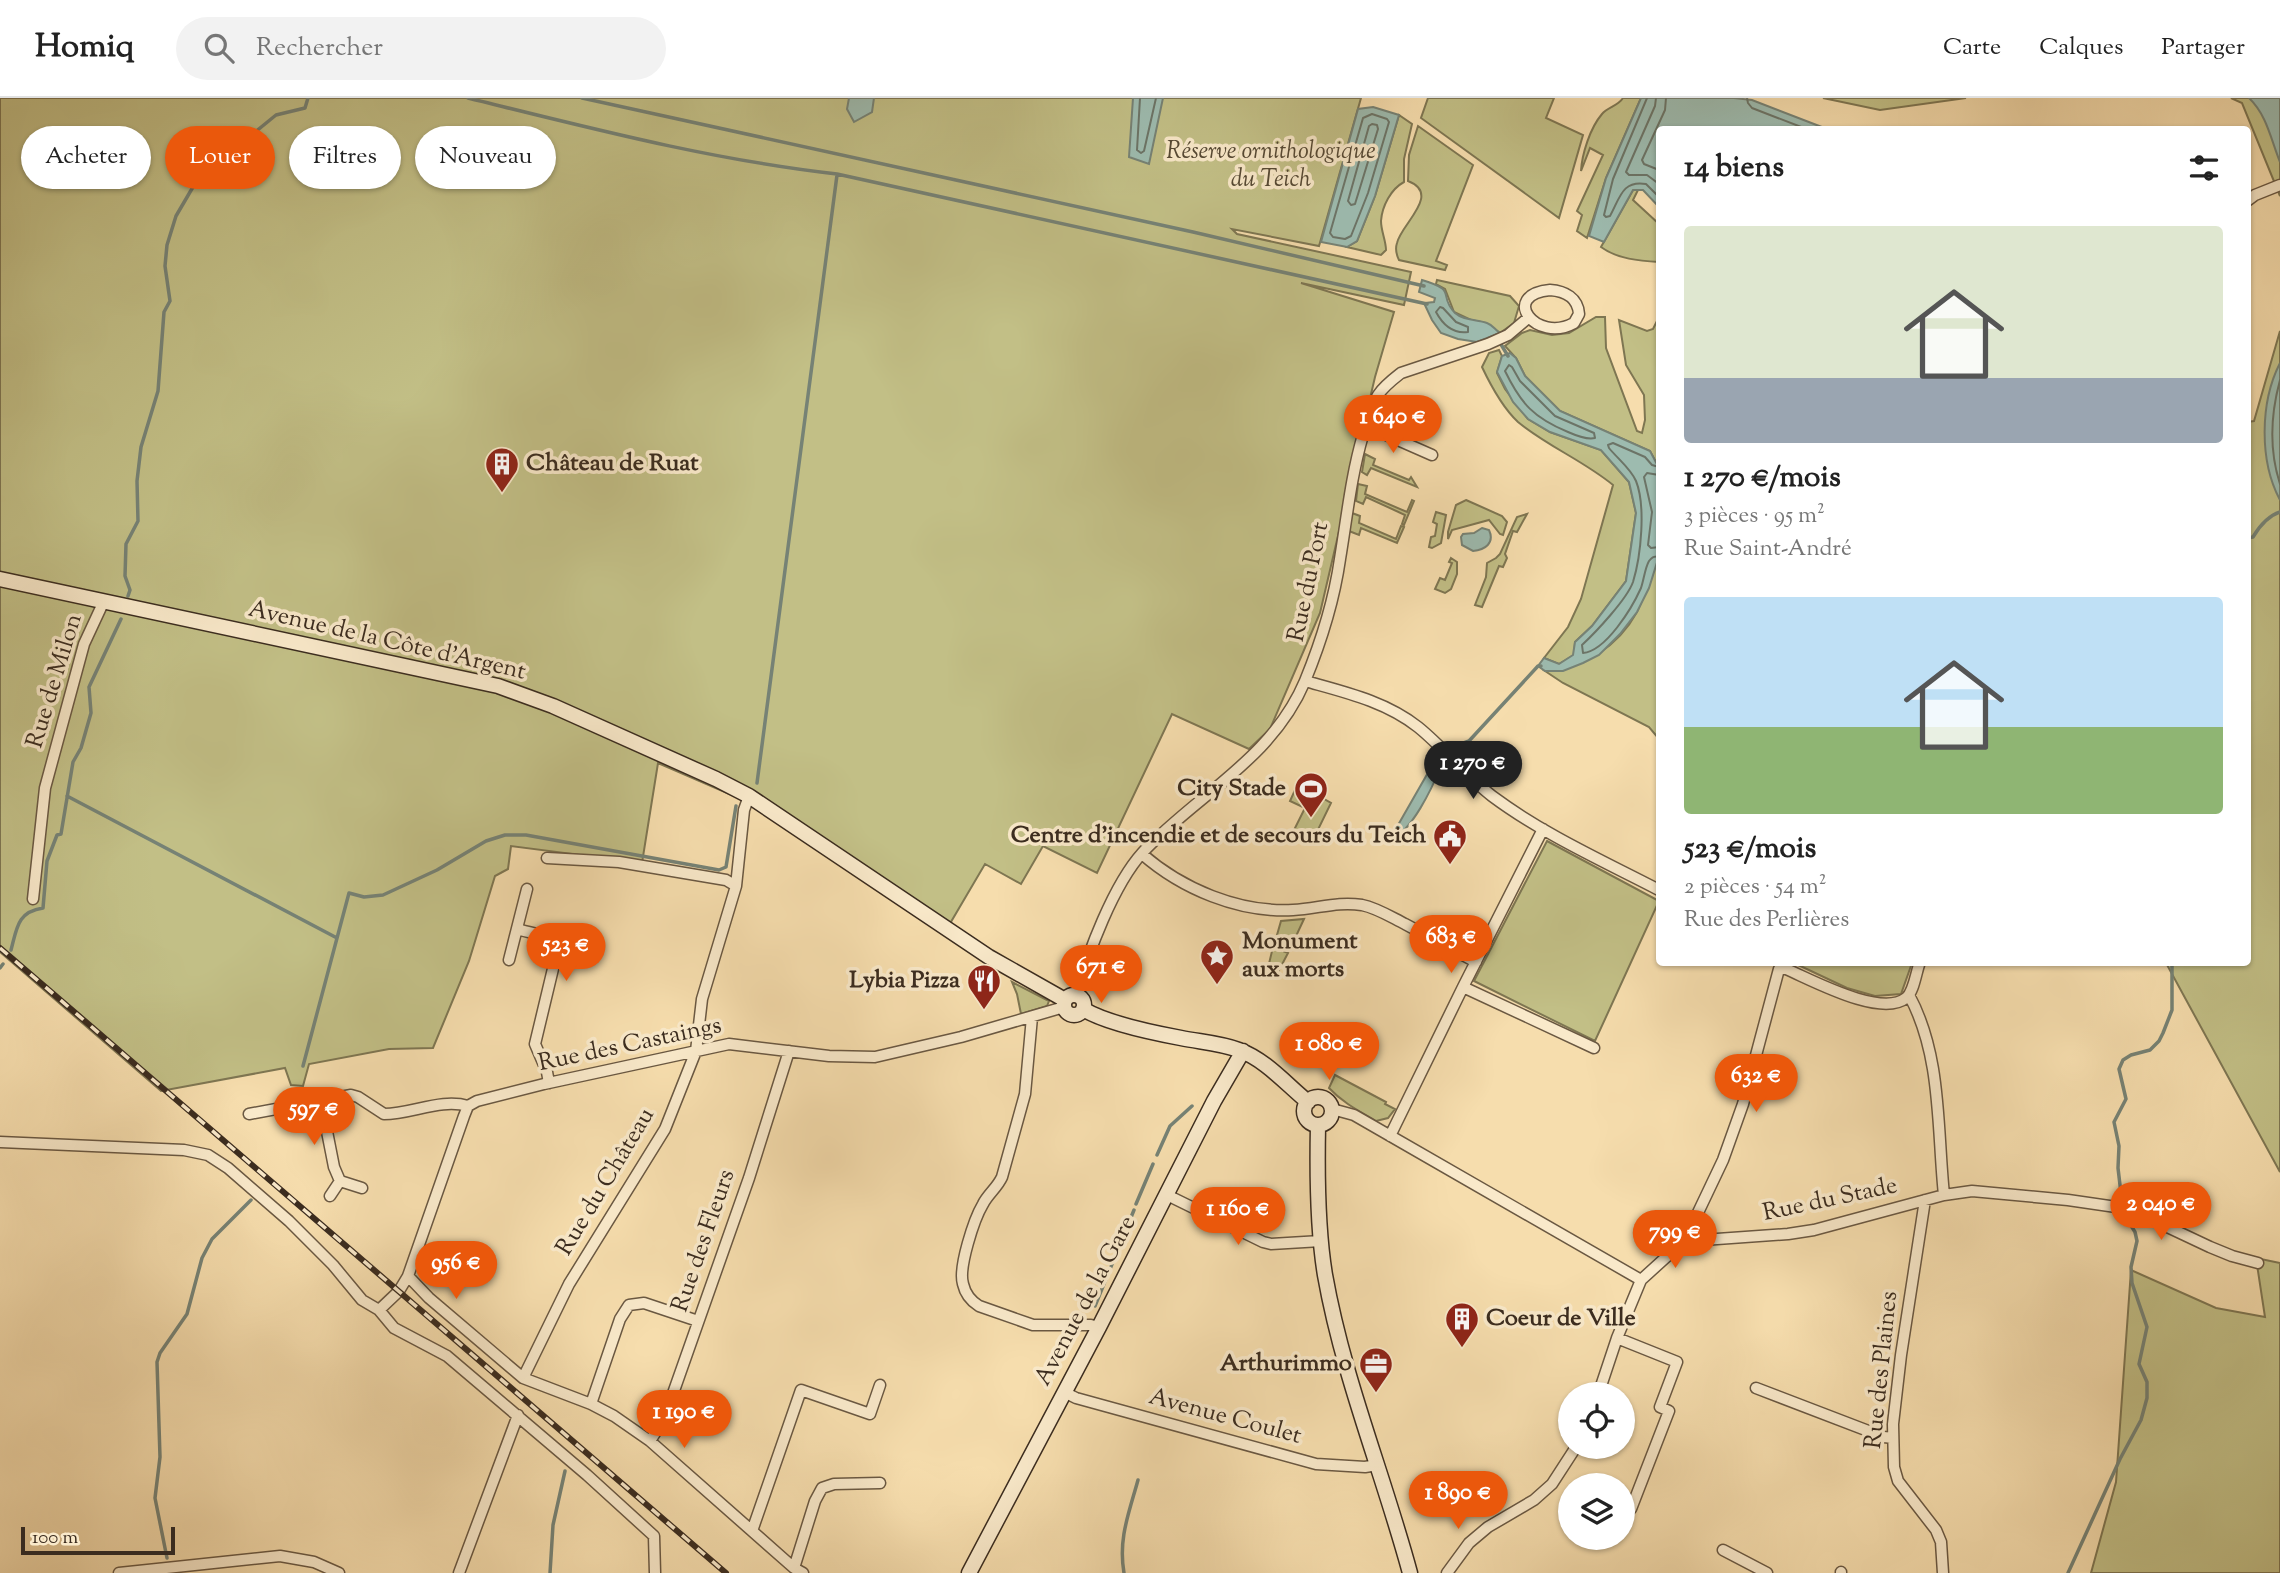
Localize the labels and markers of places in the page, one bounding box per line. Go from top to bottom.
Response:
pin: 1 640 € [1328,396,1458,455]
building icon: Château de Ruat [483,445,521,494]
place label: Château de Ruat [526,447,699,481]
pin: 1 270 € [1408,742,1538,801]
sports icon: City Stade [1292,770,1330,819]
place label: City Stade [1177,772,1286,806]
public building icon: Centre d'incendie et de secours du Teich [1431,817,1469,866]
place label: Centre d'incendie et de secours du Teich [1011,819,1427,853]
pin: 683 € [1402,916,1500,975]
pin: 523 € [517,924,615,983]
place label: Monument aux morts [1242,925,1358,987]
place icon: Monument aux morts [1198,937,1236,986]
pin: 671 € [1052,946,1150,1005]
restaurant icon: Lybia Pizza [965,962,1003,1011]
place label: Lybia Pizza [849,964,961,998]
pin: 1 080 € [1264,1023,1394,1082]
pin: 632 € [1707,1054,1805,1114]
pin: 597 € [265,1088,363,1147]
pin: 2 040 € [2096,1182,2226,1242]
pin: 1 160 € [1173,1188,1303,1247]
pin: 799 € [1626,1210,1724,1270]
pin: 956 € [407,1242,505,1301]
building icon: Coeur de Ville [1443,1300,1481,1349]
place label: Coeur de Ville [1486,1302,1636,1336]
office icon: Arthurimmo [1357,1345,1395,1394]
place label: Arthurimmo [1220,1347,1352,1381]
pin: 1 190 € [619,1390,749,1450]
pin: 1 890 € [1393,1472,1523,1531]

